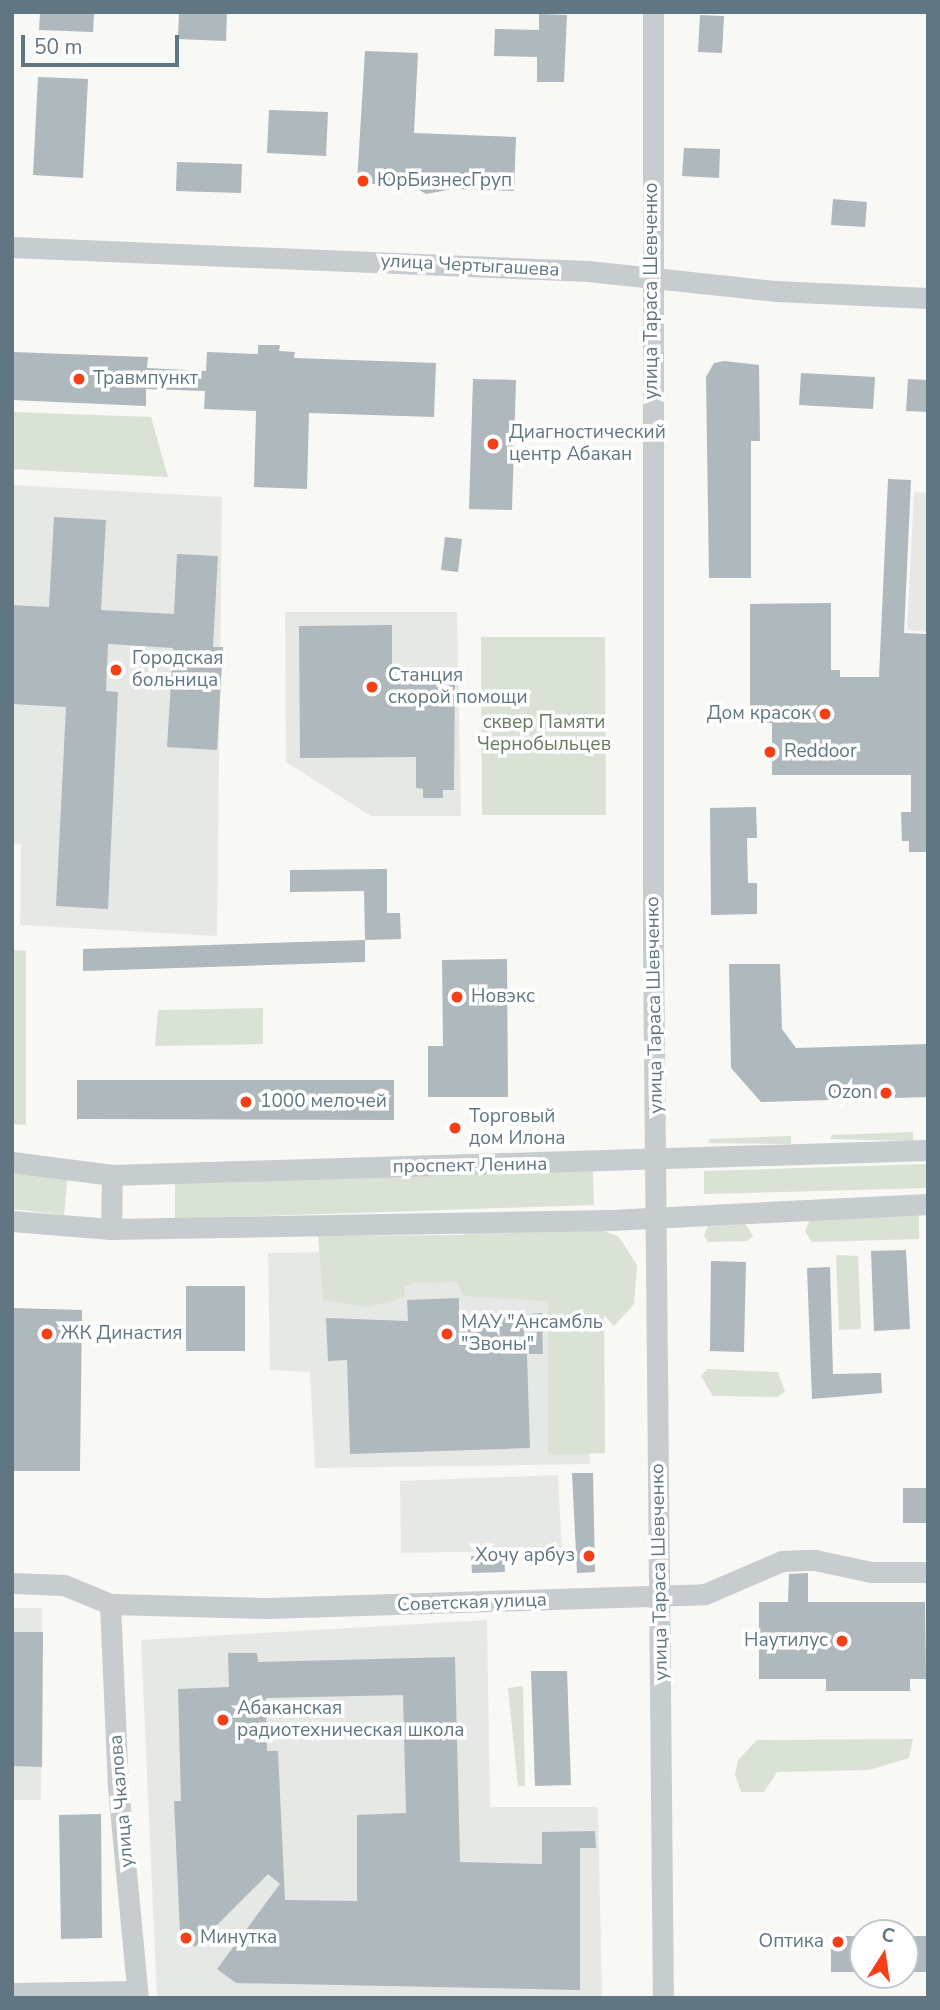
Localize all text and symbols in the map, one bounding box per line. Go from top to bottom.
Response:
scale bar [24,21,182,65]
text: 50 m [34,33,83,61]
place label: ЮрБизнесГруп [377,170,512,192]
marker: ЮрБизнесГруп [355,173,371,189]
street label: улица Тараса Шевченко [641,182,663,400]
street label: улица Чертыгашева [380,250,560,282]
place label: Травмпункт [93,368,198,390]
marker: Травмпункт [71,371,87,387]
place label: Диагностический центр Абакан [509,422,666,466]
marker: Диагностический центр Абакан [483,434,503,454]
place label: Городская больница [132,648,224,692]
marker: Городская больница [106,660,126,680]
place label: Станция скорой помощи [388,665,528,709]
marker: Станция скорой помощи [362,677,382,697]
place label: Дом красок [707,703,811,725]
marker: Дом красок [817,706,833,722]
park label: сквер Памяти Чернобыльцев [477,712,611,756]
place label: Reddoor [784,741,857,763]
marker: Reddoor [762,744,778,760]
street label: улица Тараса Шевченко [642,896,668,1114]
place label: Новэкс [471,986,535,1008]
marker: Новэкс [449,989,465,1005]
place label: Ozon [827,1082,872,1104]
marker: Ozon [878,1085,894,1101]
place label: 1000 мелочей [260,1091,387,1113]
marker: 1000 мелочей [238,1094,254,1110]
place label: Торговый дом Илона [469,1106,566,1150]
marker: Торговый дом Илона [447,1120,463,1136]
street label: проспект Ленина [392,1153,548,1179]
place label: МАУ "Ансамбль "Звоны" [461,1312,603,1356]
place label: ЖК Династия [61,1323,182,1345]
marker: ЖК Династия [39,1326,55,1342]
marker: МАУ "Ансамбль "Звоны" [439,1326,455,1342]
street label: улица Тараса Шевченко [647,1463,673,1681]
place label: Хочу арбуз [475,1545,575,1567]
marker: Хочу арбуз [581,1548,597,1564]
street label: Советская улица [397,1589,547,1617]
place label: Наутилус [744,1630,828,1652]
marker: Наутилус [834,1633,850,1649]
place label: Абаканская радиотехническая школа [237,1698,465,1742]
marker: Абаканская радиотехническая школа [215,1712,231,1728]
street label: улица Чкалова [105,1734,139,1868]
north arrow [849,1919,919,1989]
text: С [879,1921,897,1949]
place label: Минутка [200,1927,277,1949]
marker: Минутка [178,1930,194,1946]
place label: Оптика [759,1931,824,1953]
marker: Оптика [830,1934,846,1950]

